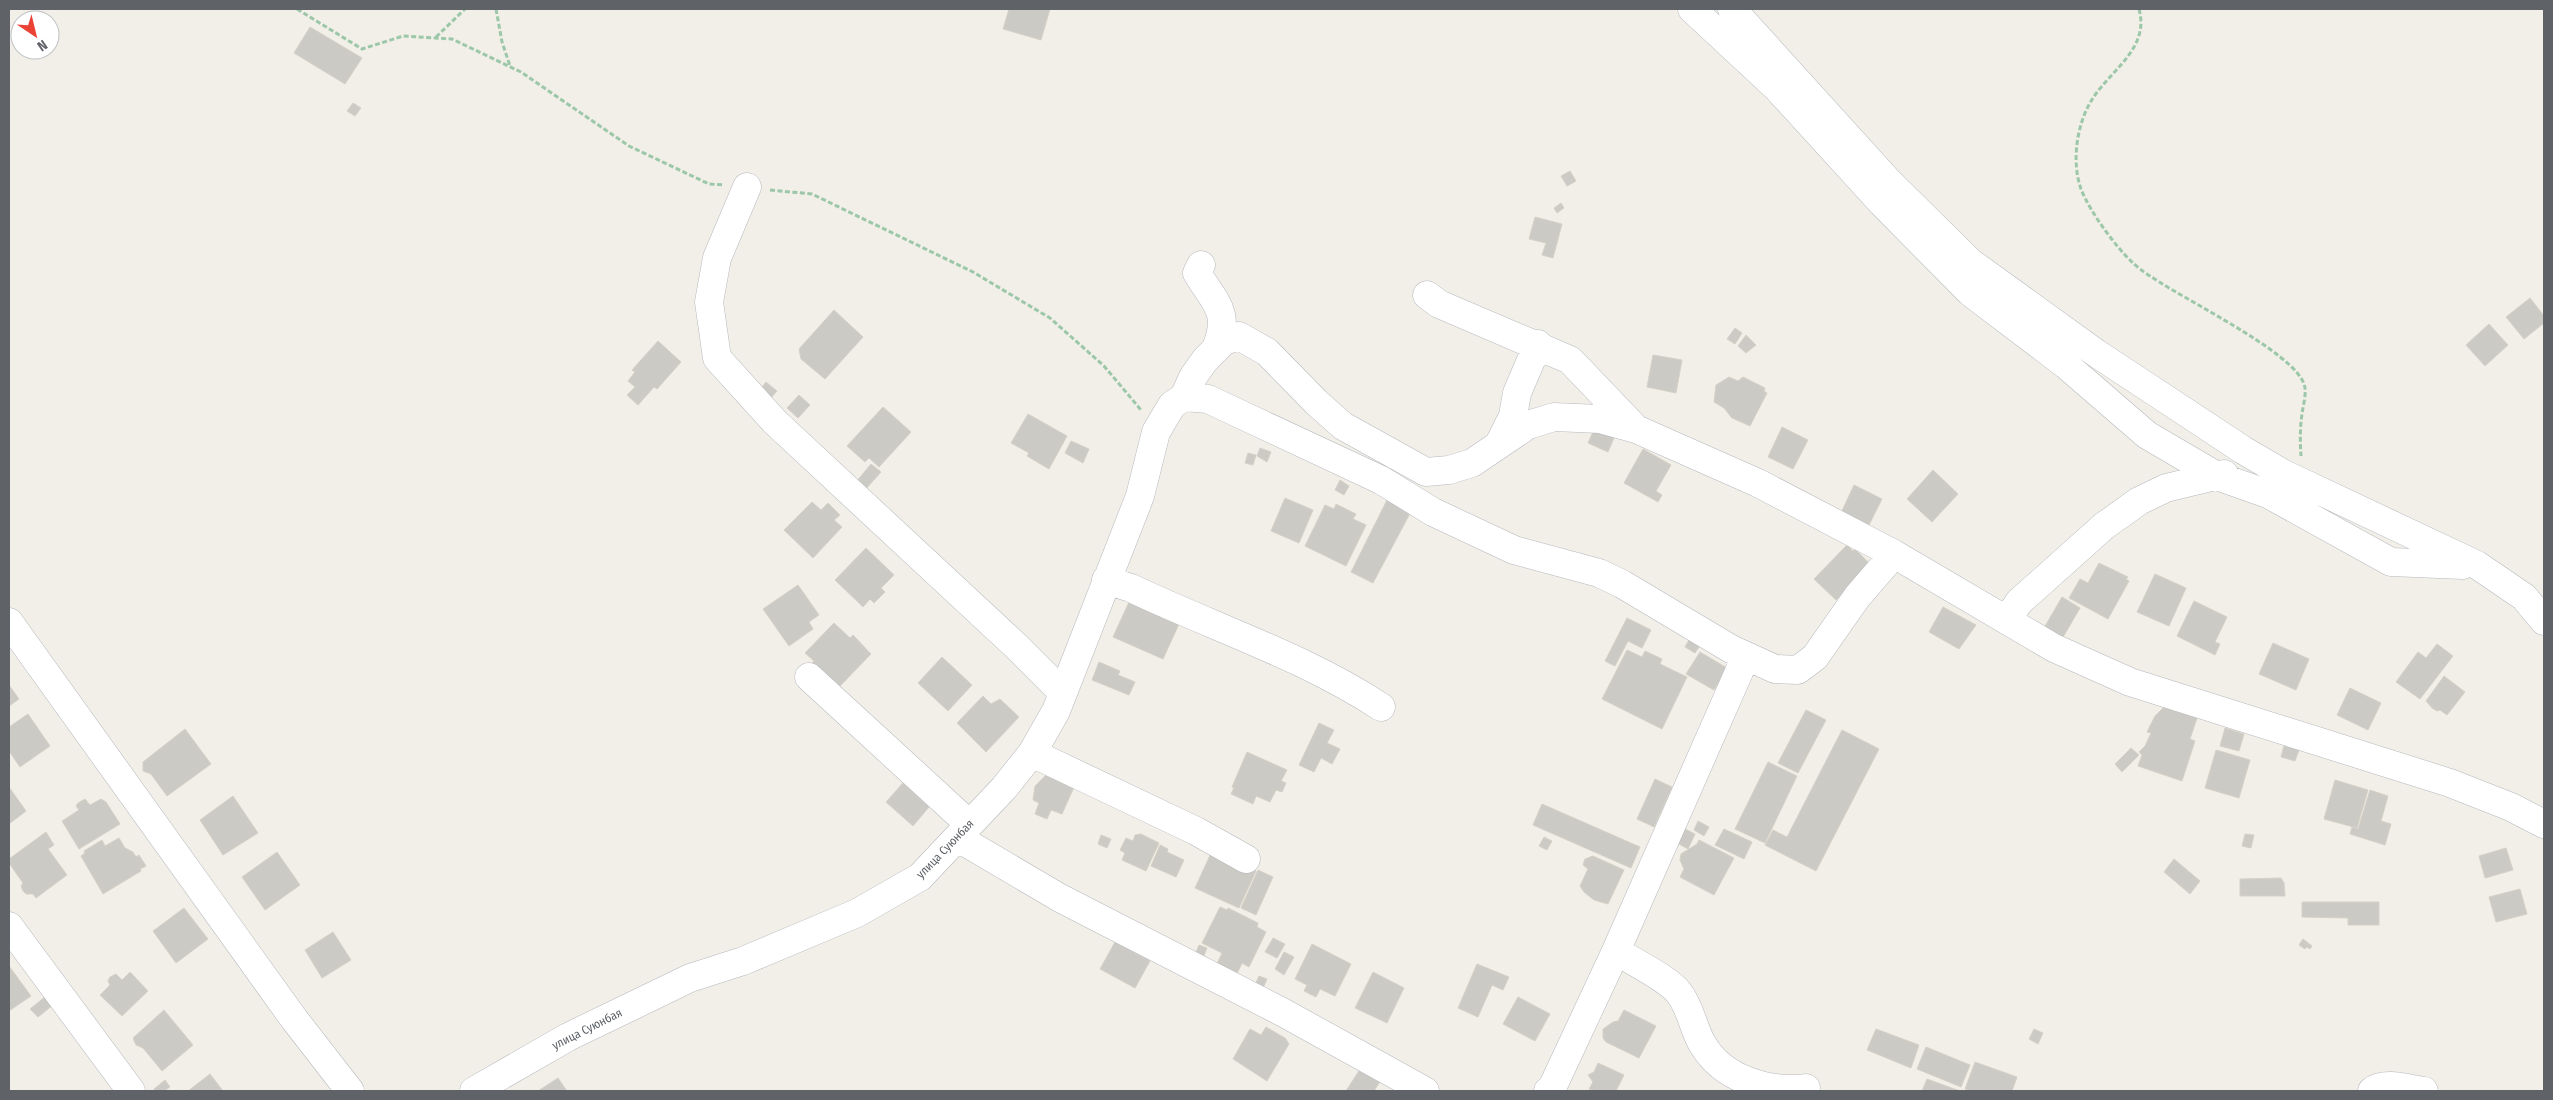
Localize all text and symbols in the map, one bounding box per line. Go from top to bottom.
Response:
north arrow [10,10,60,60]
text: N [34,36,50,55]
street label: улица Суюнбая [913,817,977,881]
street label: улица Суюнбая [550,1005,624,1053]

